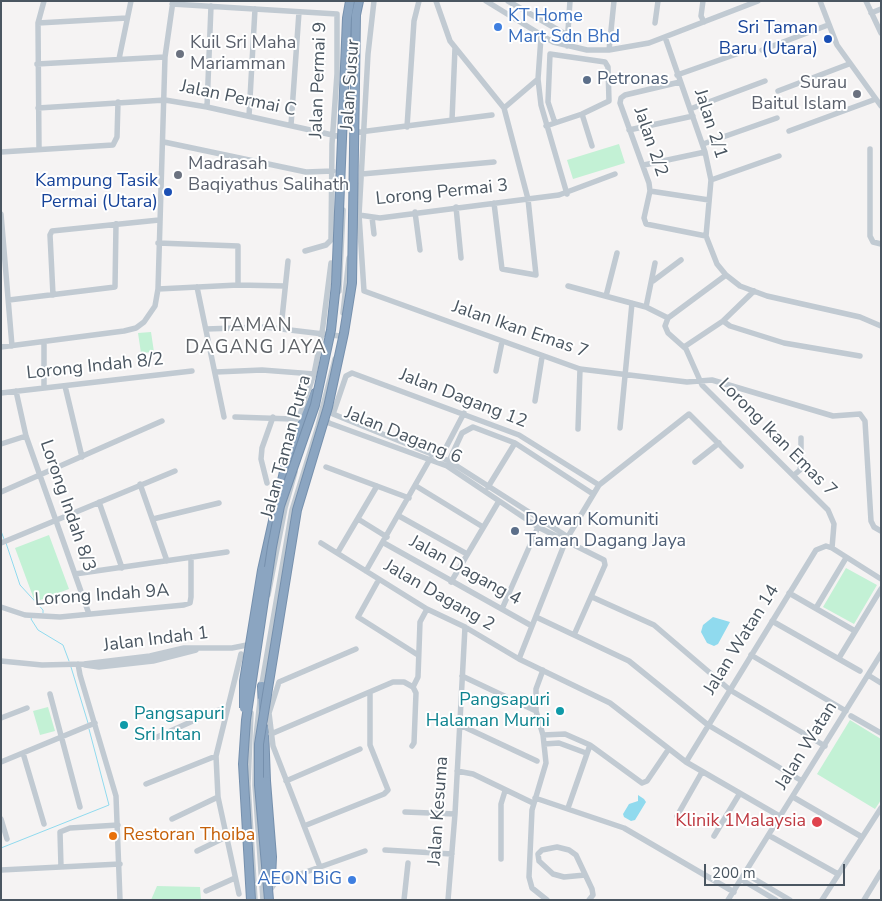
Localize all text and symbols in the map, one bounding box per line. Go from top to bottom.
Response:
place label: KT Home Mart Sdn Bhd [508,6,620,48]
place label: Sri Taman Baru (Utara) [719,18,818,60]
street label: Jalan Permai 9 [306,21,332,139]
marker: KT Home Mart Sdn Bhd [492,21,504,33]
place label: Kuil Sri Maha Mariamman [190,33,296,76]
marker: Sri Taman Baru (Utara) [822,33,834,45]
street label: Jalan Susur [337,39,365,131]
marker: Kuil Sri Maha Mariamman [174,48,186,60]
place label: Petronas [597,69,669,91]
place label: Surau Baitul Islam [751,73,847,116]
marker: Petronas [581,74,593,86]
street label: Jalan Permai C [178,76,298,122]
street label: Jalan 2/1 [689,87,731,161]
marker: Surau Baitul Islam [851,88,863,100]
street label: Jalan 2/2 [628,105,672,179]
place label: Madrasah Baqiyathus Salihath [188,154,349,196]
marker: Madrasah Baqiyathus Salihath [172,169,184,181]
place label: Kampung Tasik Permai (Utara) [35,171,158,213]
street label: Lorong Permai 3 [375,175,509,211]
marker: Kampung Tasik Permai (Utara) [162,186,174,198]
street label: Jalan Ikan Emas 7 [449,297,591,363]
district label: TAMAN DAGANG JAYA [184,315,328,359]
street label: Lorong Indah 8/2 [25,349,165,385]
street label: Jalan Dagang 12 [396,365,530,433]
street label: Jalan Taman Putra [257,373,317,521]
street label: Lorong Ikan Emas 7 [713,374,841,502]
street label: Jalan Dagang 6 [341,403,465,469]
street label: Lorong Indah 8/3 [34,437,100,575]
place label: Dewan Komuniti Taman Dagang Jaya [525,510,686,552]
marker: Dewan Komuniti Taman Dagang Jaya [509,525,521,537]
street label: Jalan Dagang 4 [405,531,525,611]
street label: Jalan Dagang 2 [380,556,498,636]
street label: Lorong Indah 9A [34,581,170,611]
street label: Jalan Watan 14 [700,581,784,699]
street label: Jalan Indah 1 [102,623,210,657]
place label: Pangsapuri Halaman Murni [426,690,550,732]
street label: Jalan Watan [771,698,843,794]
place label: Pangsapuri Sri Intan [134,704,225,746]
marker: Pangsapuri Halaman Murni [554,705,566,717]
marker: Pangsapuri Sri Intan [118,719,130,731]
street label: Jalan Kesuma [424,756,454,866]
place label: Klinik 1Malaysia [675,811,806,833]
marker: Klinik 1Malaysia [810,815,824,829]
place label: Restoran Thoiba [123,825,255,847]
marker: Restoran Thoiba [107,830,119,842]
scale bar [707,854,848,886]
text: 200 m [712,863,756,883]
place label: AEON BiG [257,869,342,891]
marker: AEON BiG [346,874,358,886]

